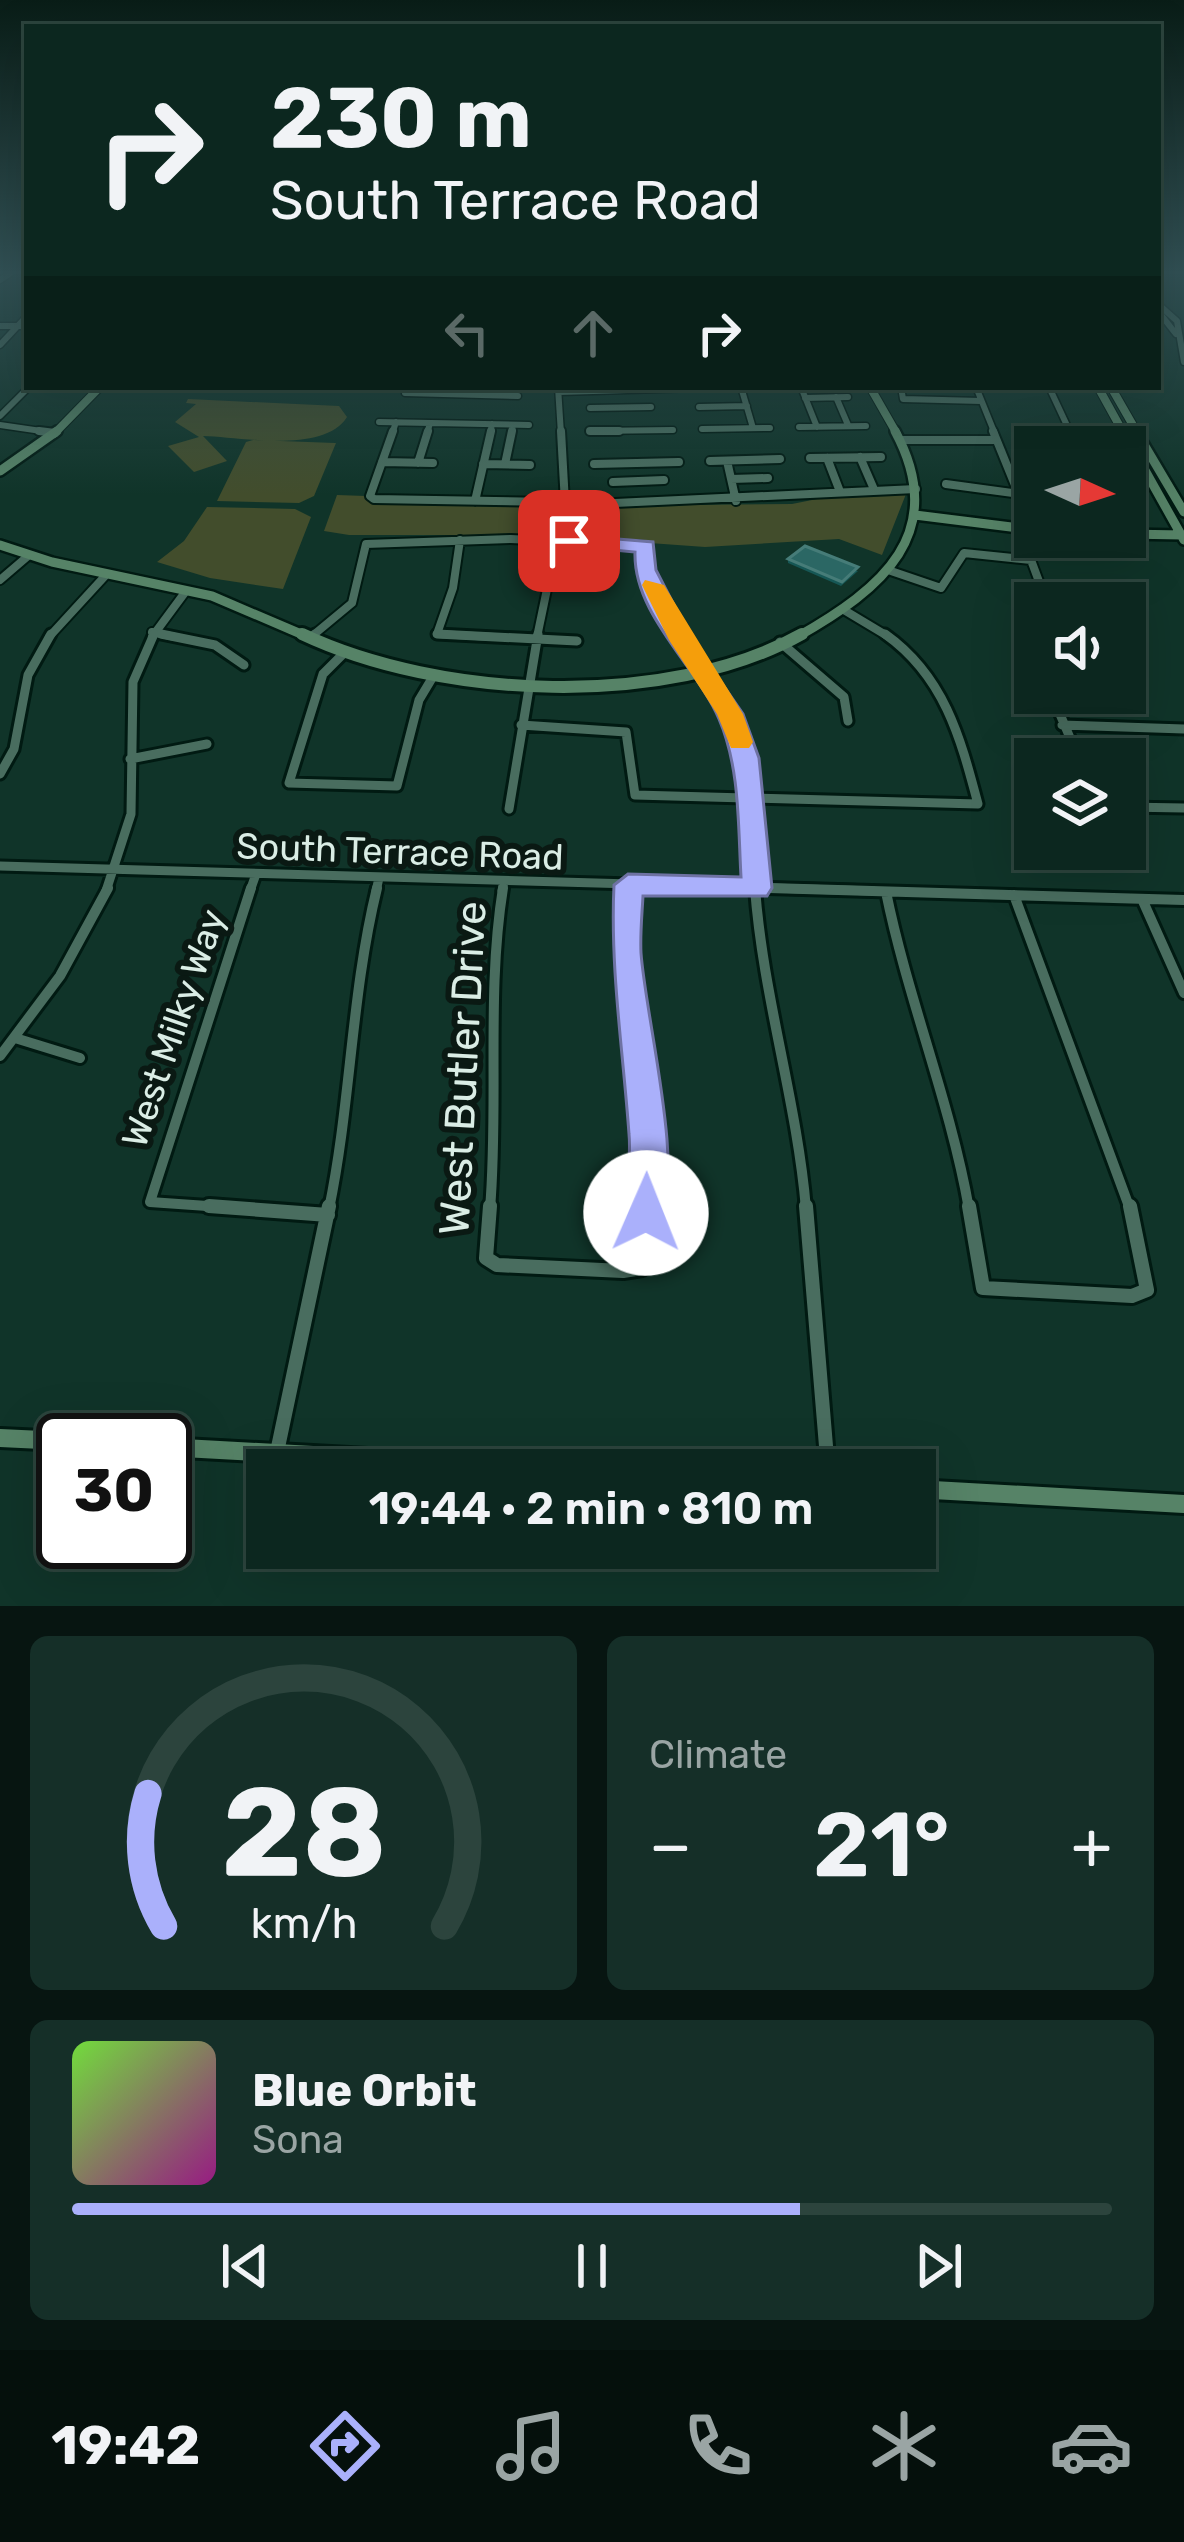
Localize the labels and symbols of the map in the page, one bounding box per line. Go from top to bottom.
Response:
north arrow [1014,426,1146,558]
pin [518,490,620,592]
street label: South Terrace Road [236,824,564,879]
street label: West Butler Drive [429,900,497,1236]
street label: West Milky Way [113,904,234,1153]
position arrow [583,1150,709,1276]
speed limit sign: 30 [36,1413,192,1569]

